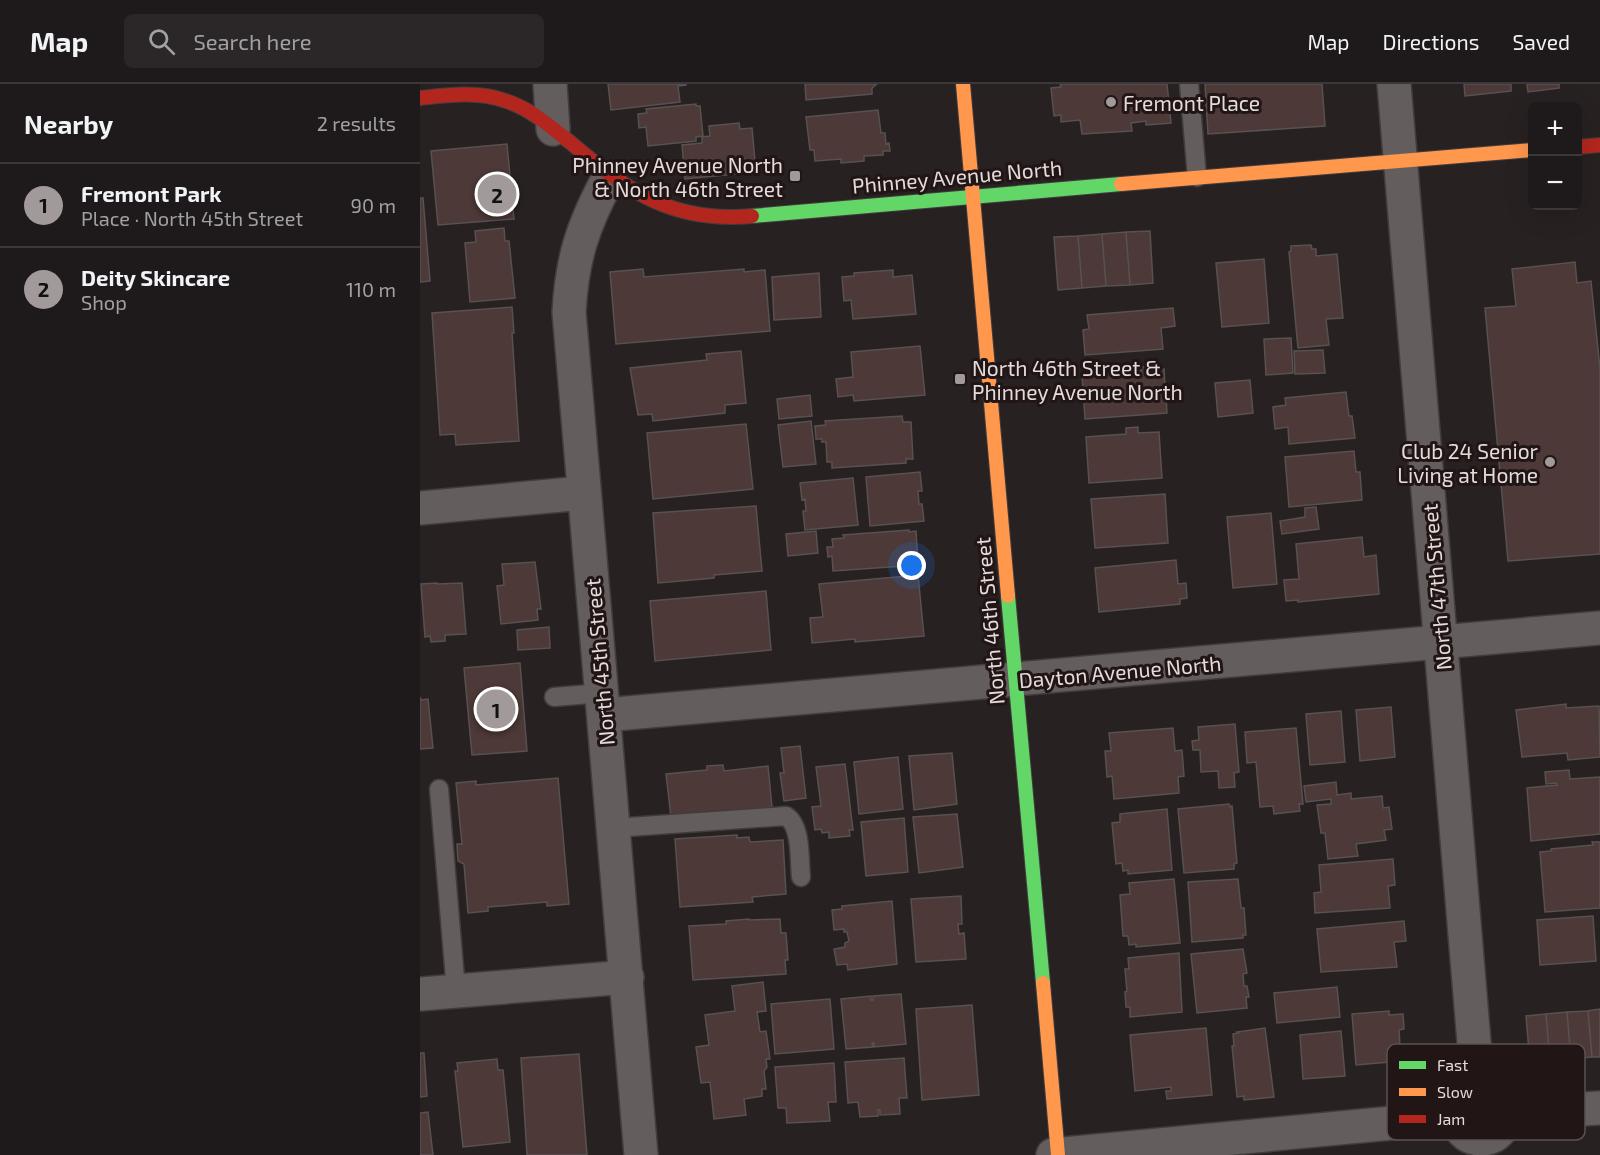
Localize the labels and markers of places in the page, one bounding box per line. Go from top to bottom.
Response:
place label: Fremont Place [1123,90,1260,115]
marker: Fremont Place [1104,95,1118,109]
place label: Phinney Avenue North & North 46th Street [572,152,783,201]
marker: Phinney Avenue North & North 46th Street [788,169,802,183]
pin: 2 [478,172,517,216]
place label: North 46th Street & Phinney Avenue North [972,355,1183,404]
marker: North 46th Street & Phinney Avenue North [953,372,967,386]
place label: Club 24 Senior Living at Home [1397,438,1539,487]
marker: Club 24 Senior Living at Home [1543,455,1557,469]
pin: 1 [476,686,516,732]

